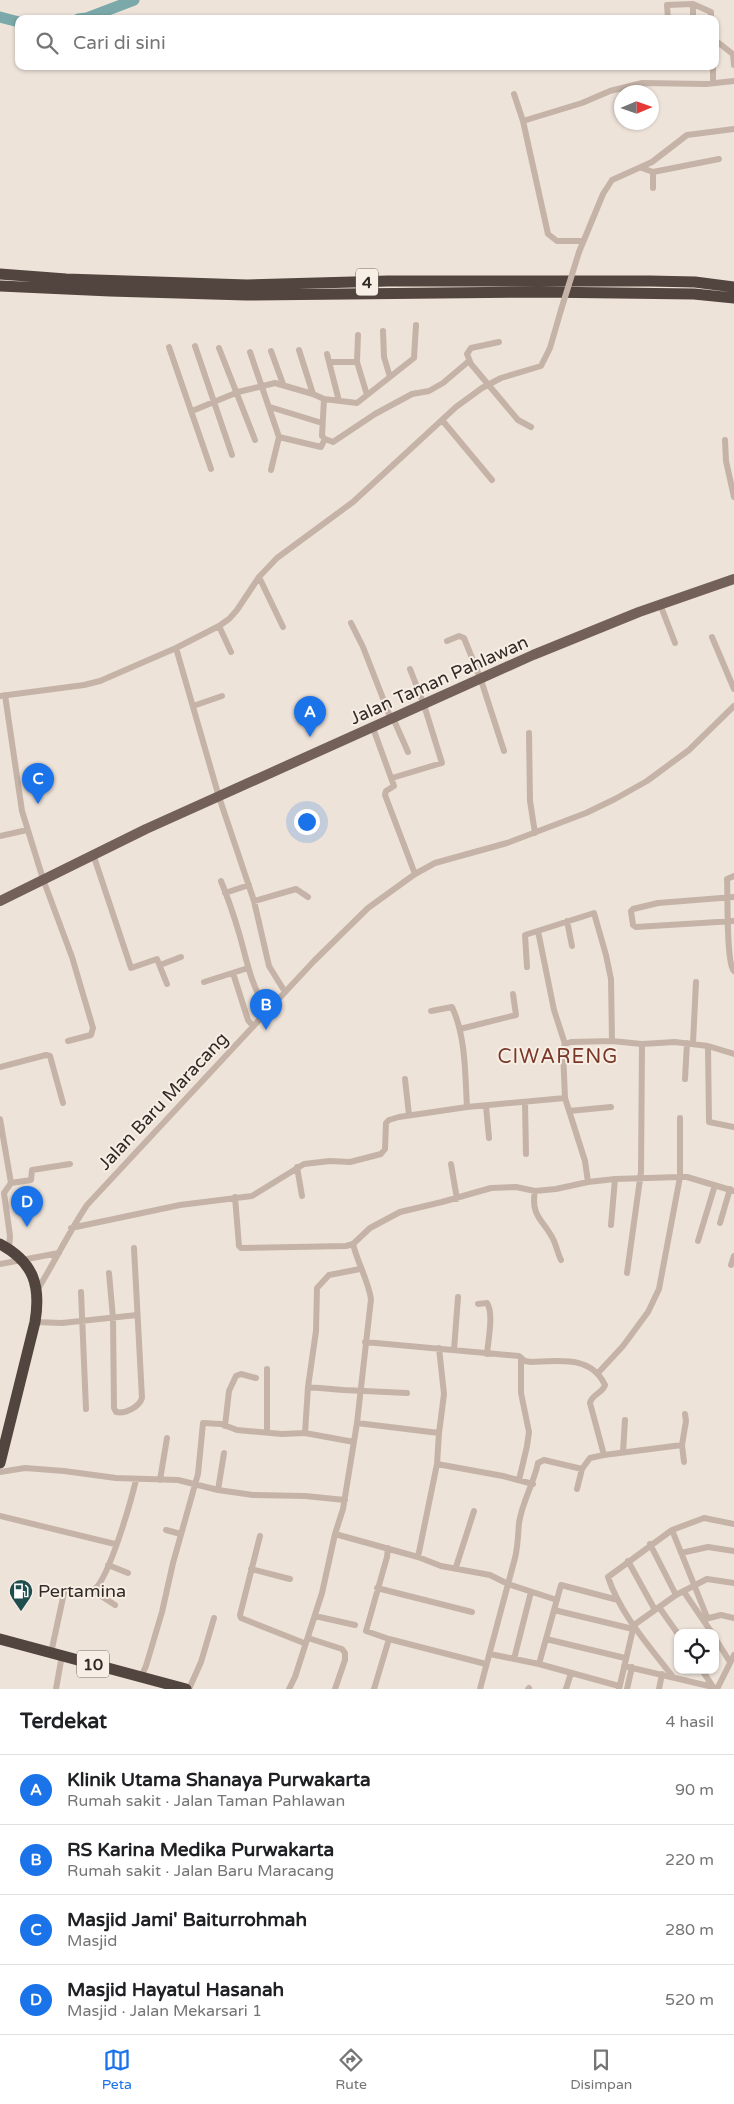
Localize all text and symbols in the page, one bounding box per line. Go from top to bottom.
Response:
search box [15,15,719,70]
icon: search [33,29,61,57]
text: Cari di sini [73,32,166,54]
north arrow [614,85,659,130]
road number: 4 [356,268,378,296]
street label: Jalan Taman Pahlawan [346,631,532,729]
pin: A [294,696,326,737]
pin: C [22,763,54,804]
your location [294,809,320,835]
pin: B [250,989,282,1030]
street label: Jalan Baru Maracang [93,1028,233,1174]
district label: CIWARENG [498,1045,618,1069]
pin: D [11,1186,43,1227]
fuel station icon: Pertamina [8,1578,34,1612]
place label: Pertamina [38,1580,126,1602]
map controls [674,1629,719,1674]
button: locate [674,1629,719,1674]
road number: 10 [77,1650,109,1678]
text: Terdekat [20,1709,107,1734]
text: 4 hasil [665,1712,714,1732]
text: Klinik Utama Shanaya Purwakarta [67,1769,371,1791]
text: A [30,1780,42,1800]
text: 90 m [675,1780,714,1800]
text: Rumah sakit · Jalan Taman Pahlawan [67,1791,345,1811]
text: RS Karina Medika Purwakarta [67,1839,334,1861]
text: B [30,1850,42,1870]
text: 220 m [665,1850,714,1870]
text: Rumah sakit · Jalan Baru Maracang [67,1861,334,1881]
text: Masjid Jami' Baiturrohmah [67,1909,307,1931]
text: C [30,1920,42,1940]
text: 280 m [665,1920,714,1940]
text: Masjid [67,1931,117,1951]
text: Masjid Hayatul Hasanah [67,1979,284,2001]
text: D [30,1990,42,2010]
text: 520 m [665,1990,714,2010]
text: Masjid · Jalan Mekarsari 1 [67,2001,262,2021]
tab: Peta [102,2046,132,2093]
tab: Rute [335,2046,367,2093]
tab: Disimpan [570,2046,632,2093]

